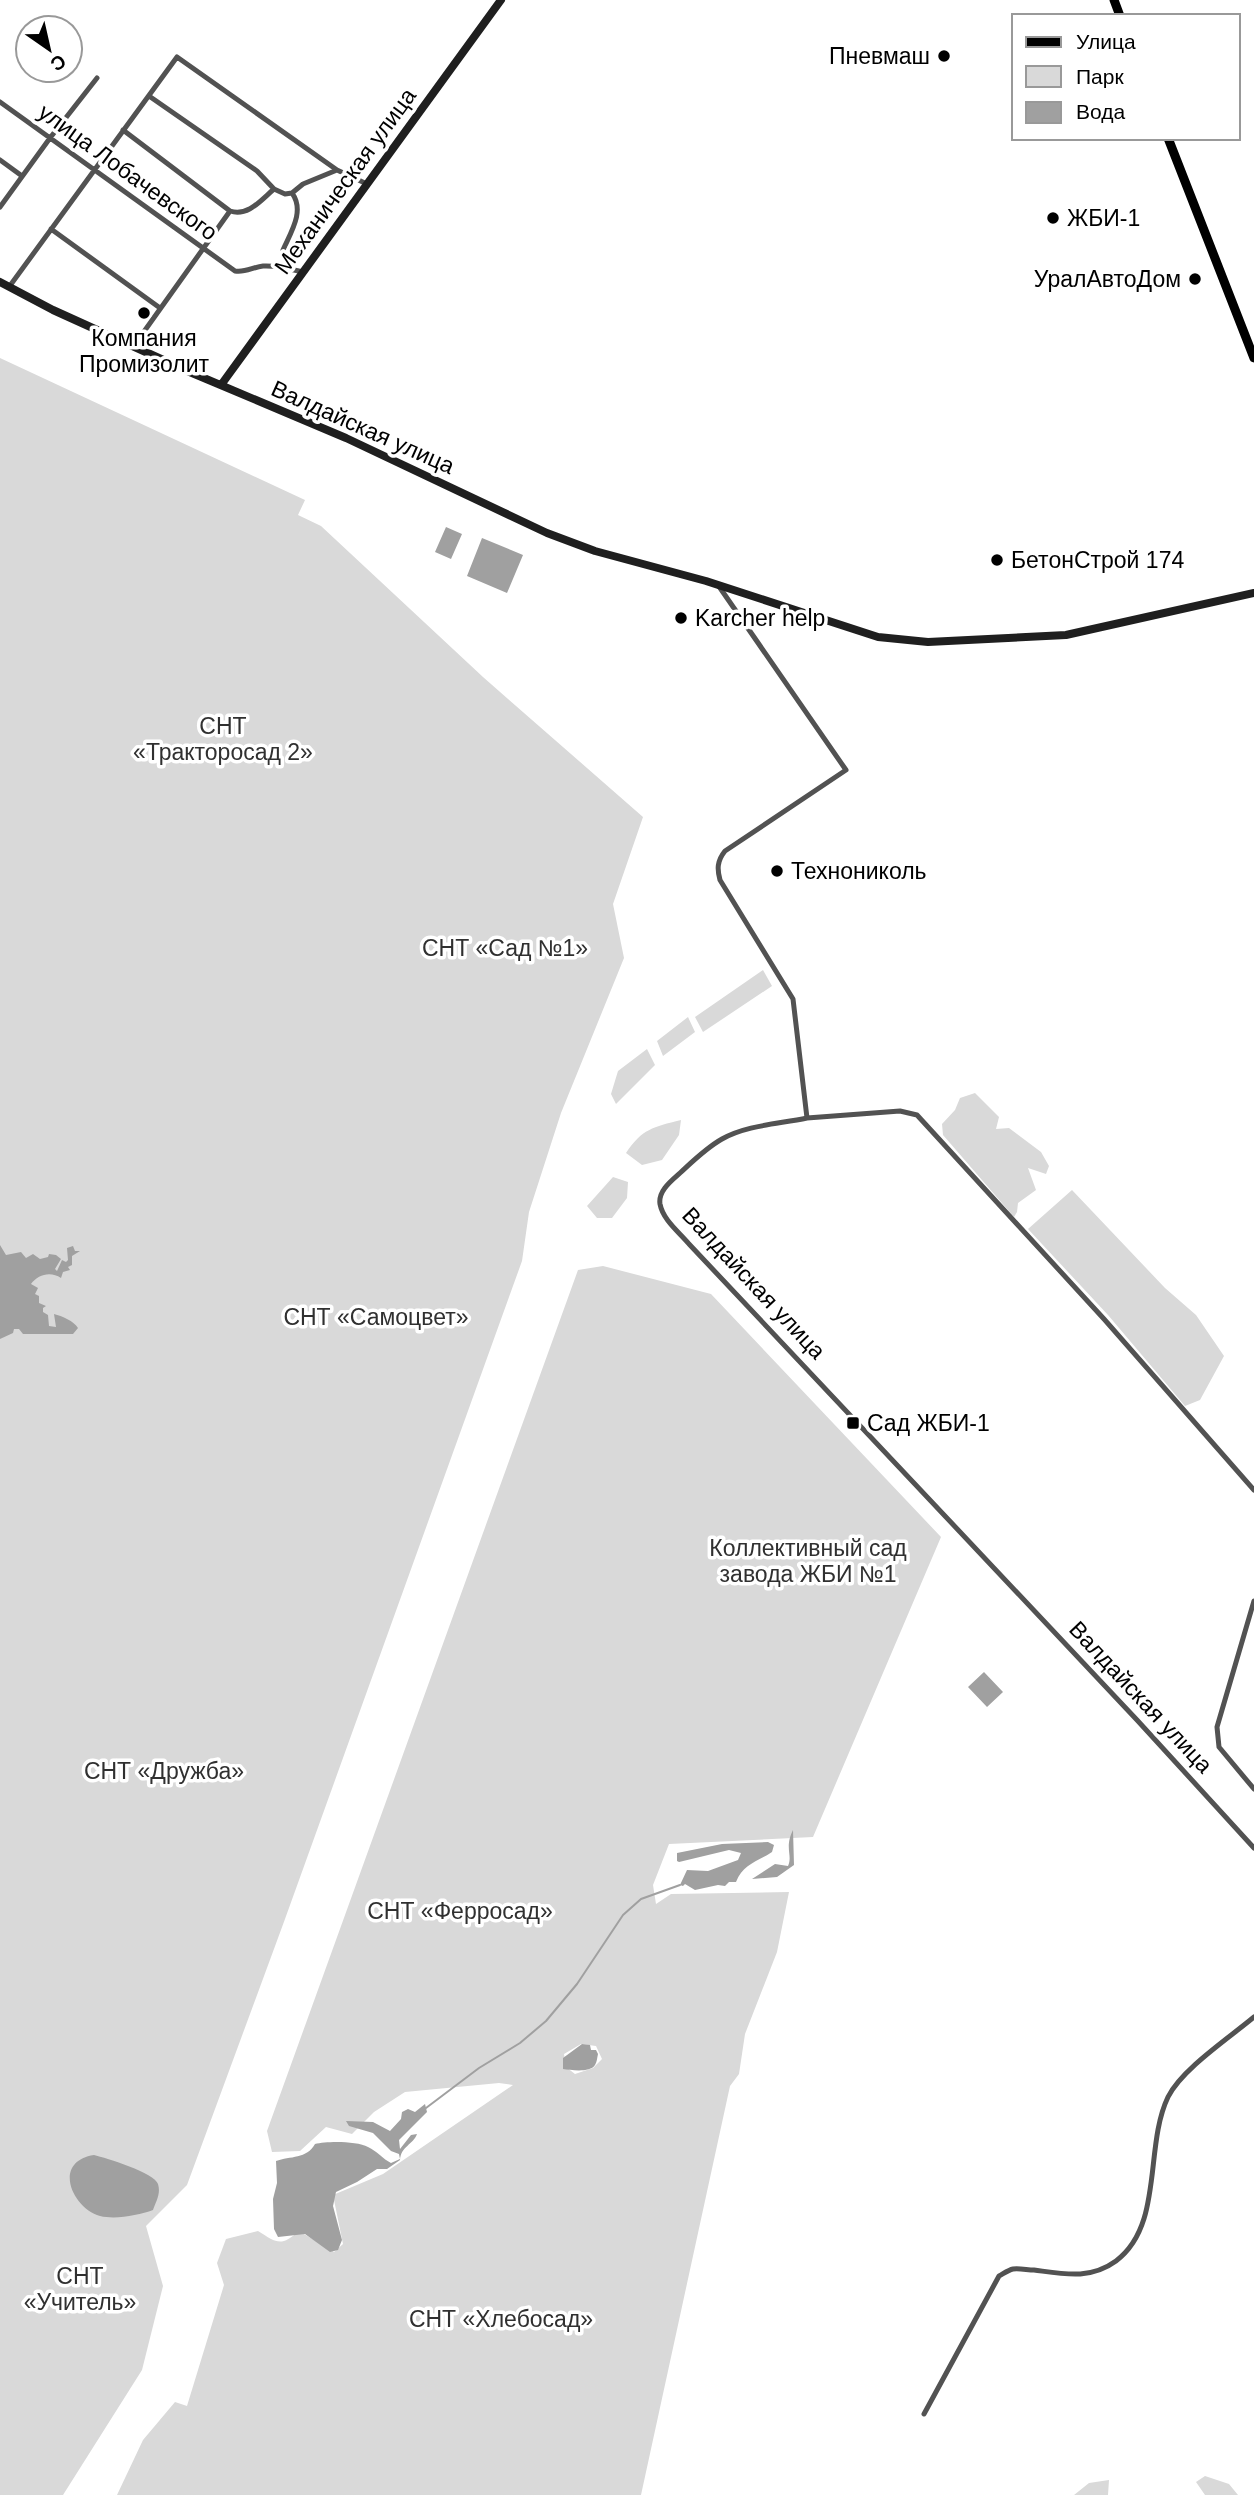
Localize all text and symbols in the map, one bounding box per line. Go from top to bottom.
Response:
north arrow [14,14,84,84]
legend [1012,14,1240,140]
text: Улица [1076,30,1136,53]
place label: Пневмаш [829,43,930,69]
marker: Пневмаш [936,48,952,64]
text: С [46,50,70,75]
text: Парк [1076,65,1124,88]
street label: Механическая улица [269,83,421,279]
street label: улица Лобачевского [34,98,222,246]
text: Вода [1076,100,1125,123]
place label: ЖБИ-1 [1067,205,1140,231]
marker: ЖБИ-1 [1045,210,1061,226]
place label: УралАвтоДом [1034,266,1181,292]
marker: УралАвтоДом [1187,271,1203,287]
marker: Компания Промизолит [136,305,152,321]
place label: Компания Промизолит [79,325,210,377]
street label: Валдайская улица [267,375,459,479]
place label: БетонСтрой 174 [1011,547,1184,573]
marker: БетонСтрой 174 [989,552,1005,568]
place label: Karcher help [695,605,825,631]
marker: Karcher help [673,610,689,626]
park label: СНТ «Тракторосад 2» [133,713,313,765]
place label: Технониколь [791,858,927,884]
marker: Технониколь [769,863,785,879]
park label: СНТ «Сад №1» [422,935,588,961]
street label: Валдайская улица [677,1202,831,1364]
park label: СНТ «Самоцвет» [283,1304,469,1330]
place label: Сад ЖБИ-1 [867,1410,990,1436]
marker: Сад ЖБИ-1 [845,1415,861,1431]
park label: Коллективный сад завода ЖБИ №1 [709,1535,907,1587]
street label: Валдайская улица [1064,1616,1218,1778]
park label: СНТ «Дружба» [84,1758,244,1784]
park label: СНТ «Ферросад» [367,1898,553,1924]
park label: СНТ «Учитель» [24,2263,136,2315]
park label: СНТ «Хлебосад» [409,2306,593,2332]

